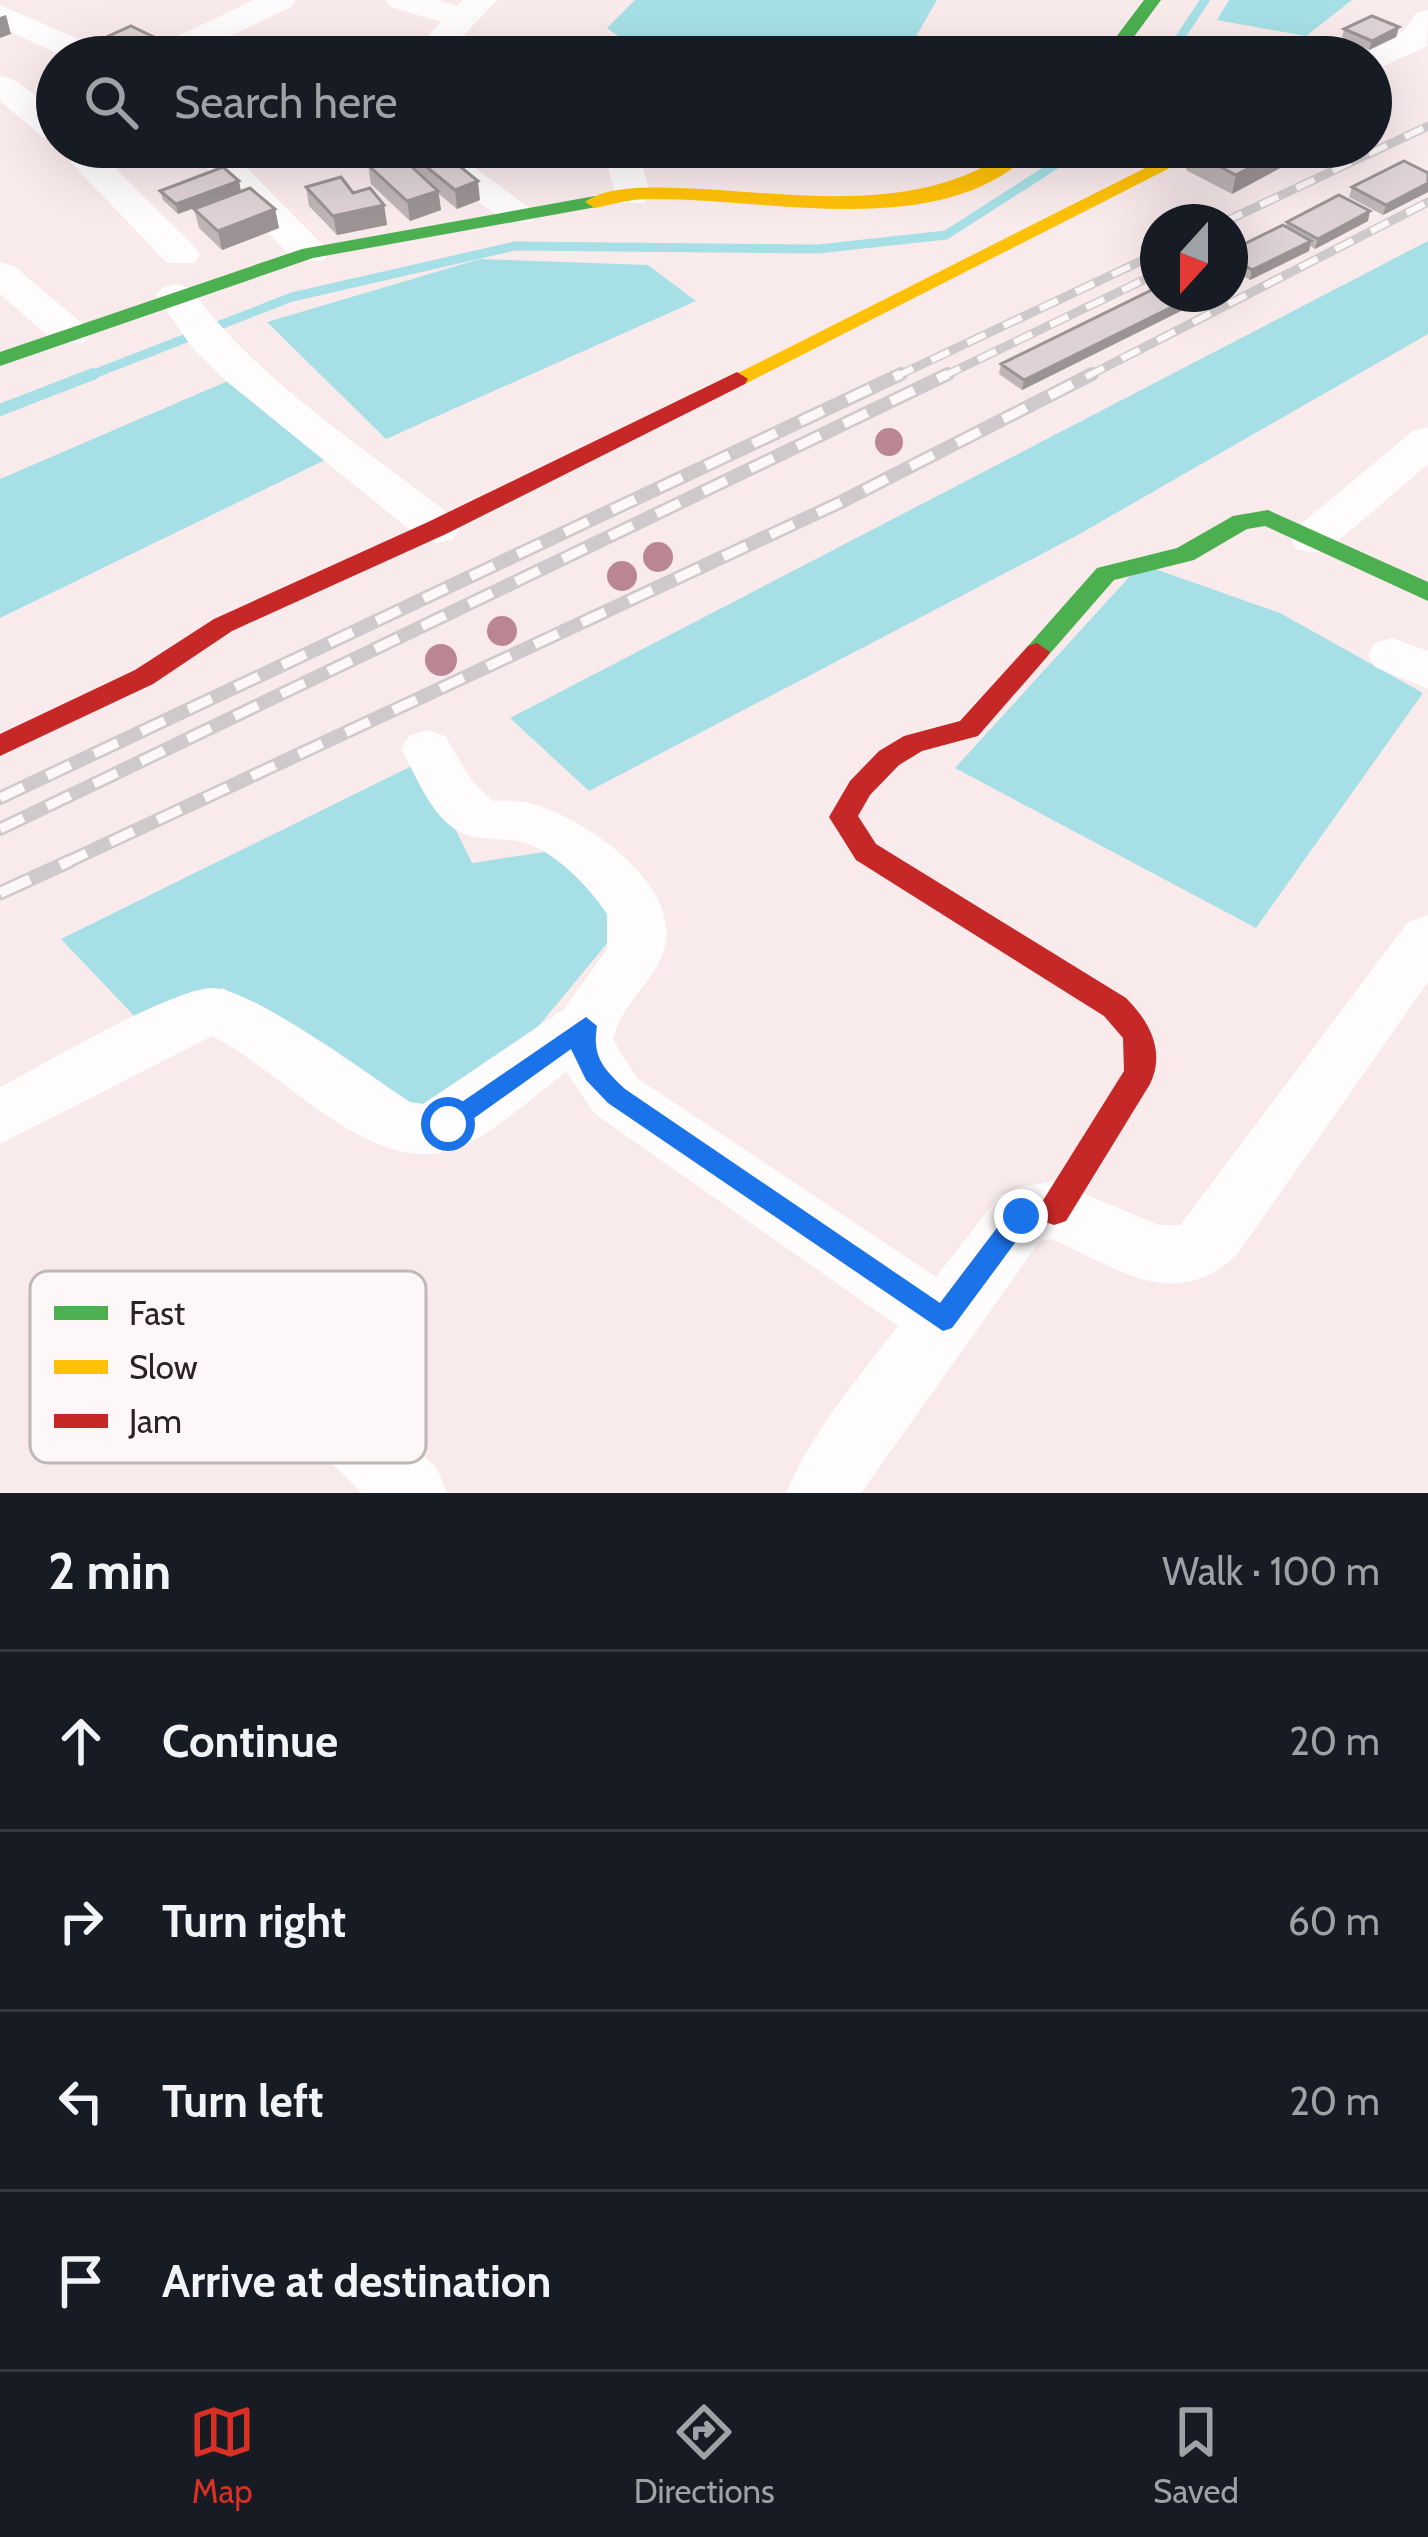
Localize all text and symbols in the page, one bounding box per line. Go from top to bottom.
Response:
search box [36,36,1392,168]
icon: search [78,69,144,135]
text: Search here [174,75,398,129]
north arrow [1140,204,1248,312]
route start [421,1097,475,1151]
route end [994,1189,1048,1243]
legend [30,1271,426,1463]
text: Fast [129,1293,185,1333]
text: Slow [129,1347,198,1387]
text: Jam [128,1401,182,1441]
text: 2 min [48,1540,171,1602]
text: Walk · 100 m [1162,1547,1380,1595]
icon: ahead [48,1708,114,1774]
text: Continue [162,1714,338,1768]
text: 20 m [1289,1717,1380,1765]
icon: right [48,1888,114,1954]
text: Turn right [162,1894,346,1948]
text: 60 m [1288,1897,1380,1945]
icon: left [48,2068,114,2134]
text: Turn left [162,2074,324,2128]
text: 20 m [1289,2077,1380,2125]
icon: arrive [48,2248,114,2314]
text: Arrive at destination [162,2254,551,2308]
tab: Map [189,2399,255,2511]
tab: Directions [634,2399,775,2511]
tab: Saved [1153,2399,1239,2511]

